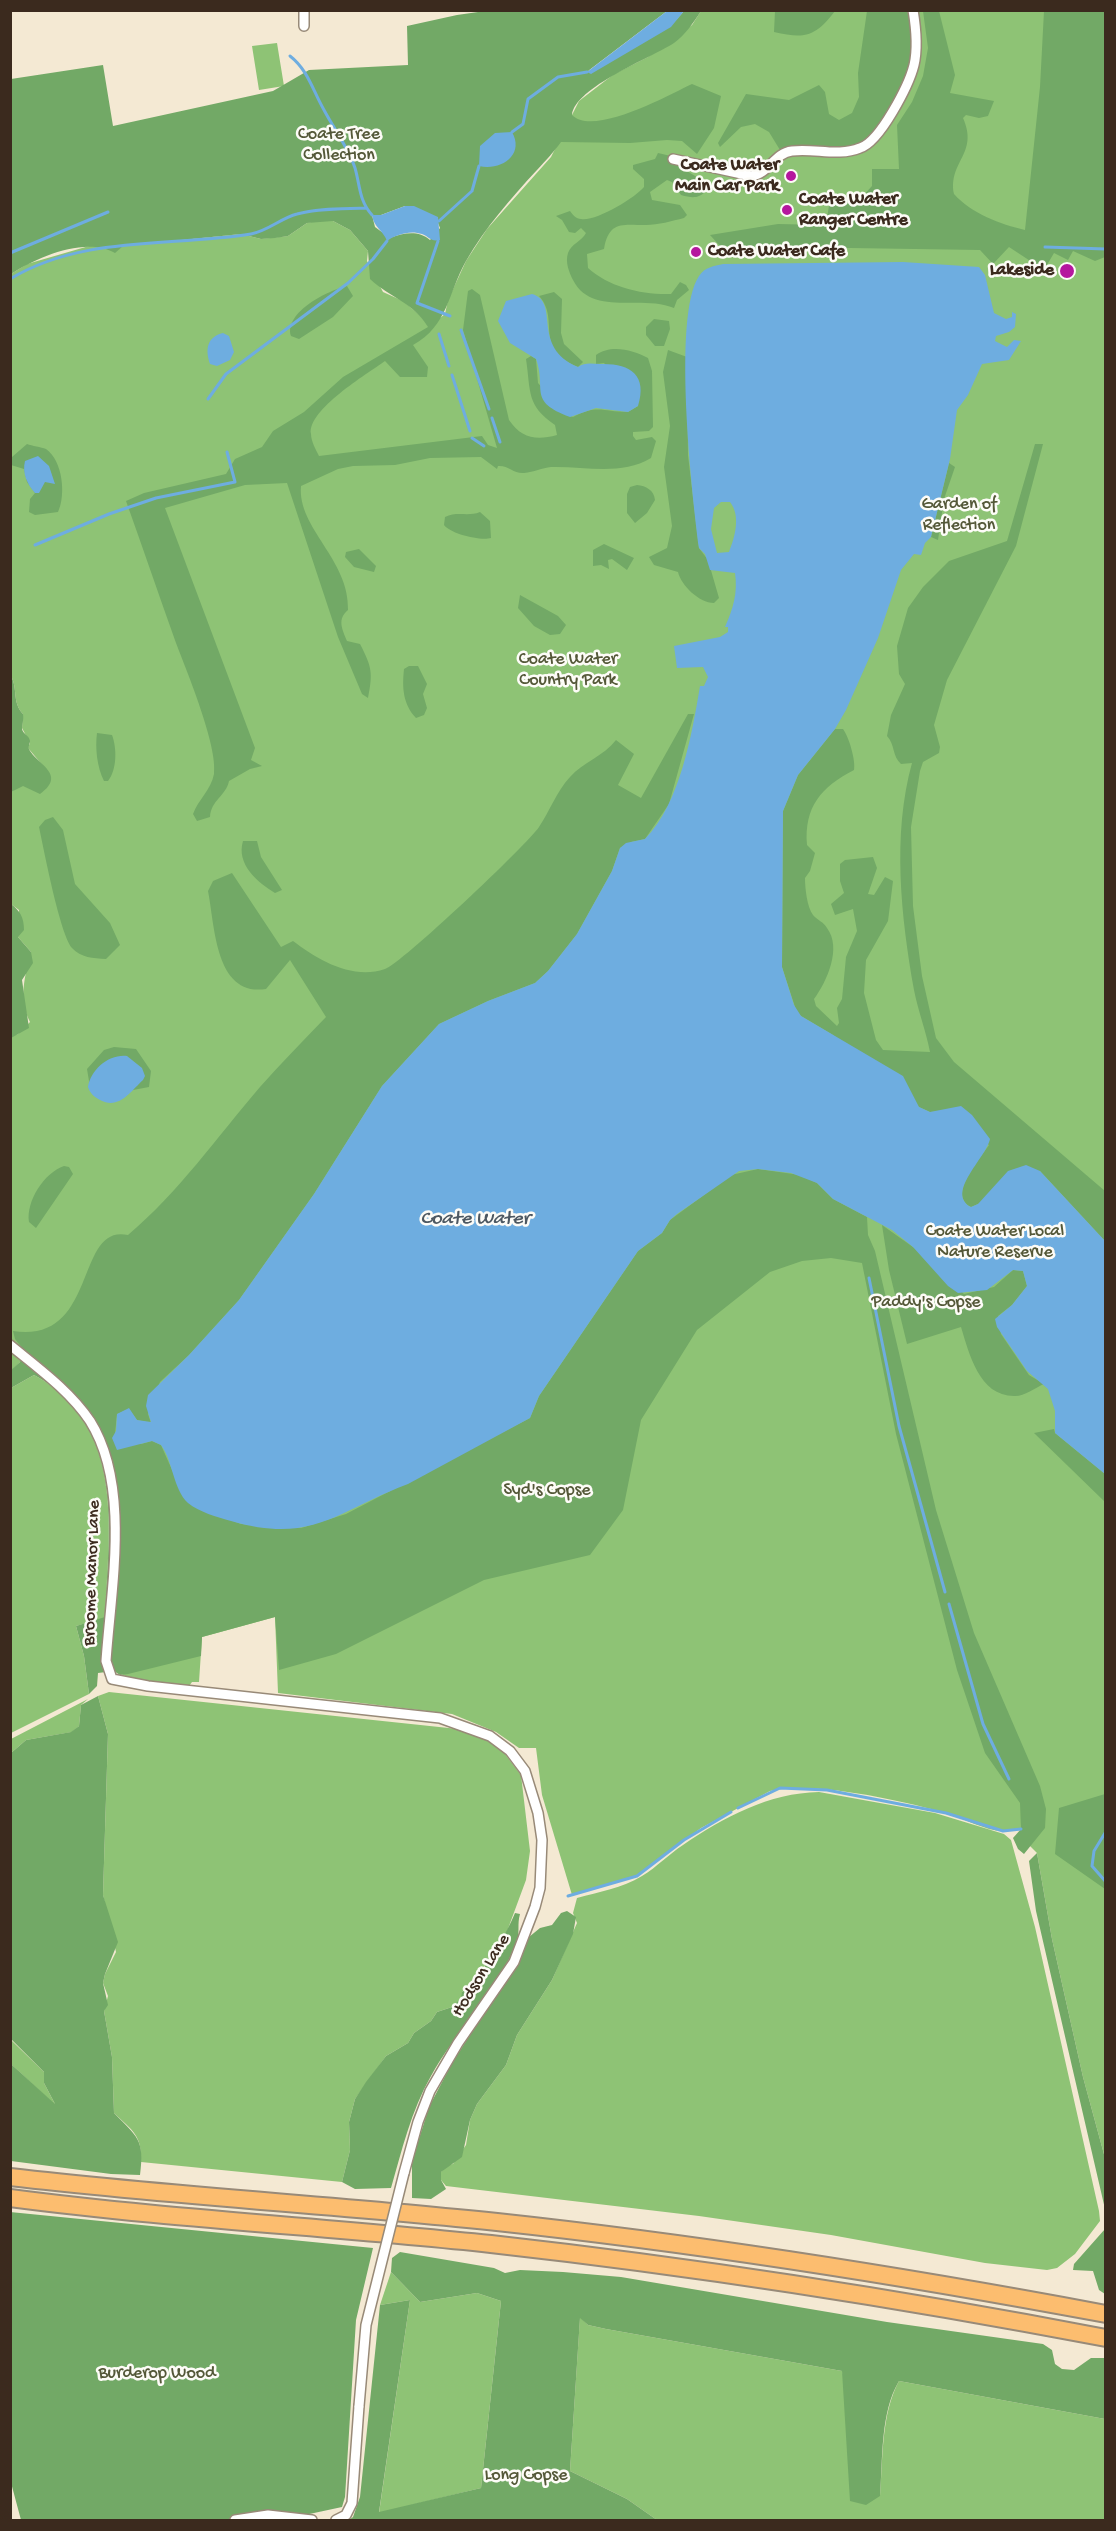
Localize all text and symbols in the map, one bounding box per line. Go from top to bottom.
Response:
park label: Coate Tree Collection [298,124,380,166]
place label: Coate Water Main Car Park [675,155,779,198]
marker: Coate Water Main Car Park [784,169,798,183]
place label: Coate Water Ranger Centre [799,189,908,232]
marker: Coate Water Ranger Centre [780,203,794,217]
place label: Coate Water Cafe [708,241,845,263]
marker: Coate Water Cafe [689,245,703,259]
place label: Lakeside [990,260,1054,282]
marker: Lakeside [1058,262,1076,280]
park label: Garden of Reflection [921,494,997,536]
park label: Coate Water Country Park [519,649,617,692]
water label: Coate Water [420,1208,530,1232]
park label: Coate Water Local Nature Reserve [926,1221,1064,1264]
park label: Paddy's Copse [871,1292,981,1314]
park label: Syd's Copse [503,1480,591,1502]
street label: Broome Manor Lane [80,1500,106,1646]
street label: Hodson Lane [448,1931,516,2021]
park label: Burderop Wood [98,2363,216,2385]
park label: Long Copse [485,2465,567,2487]

